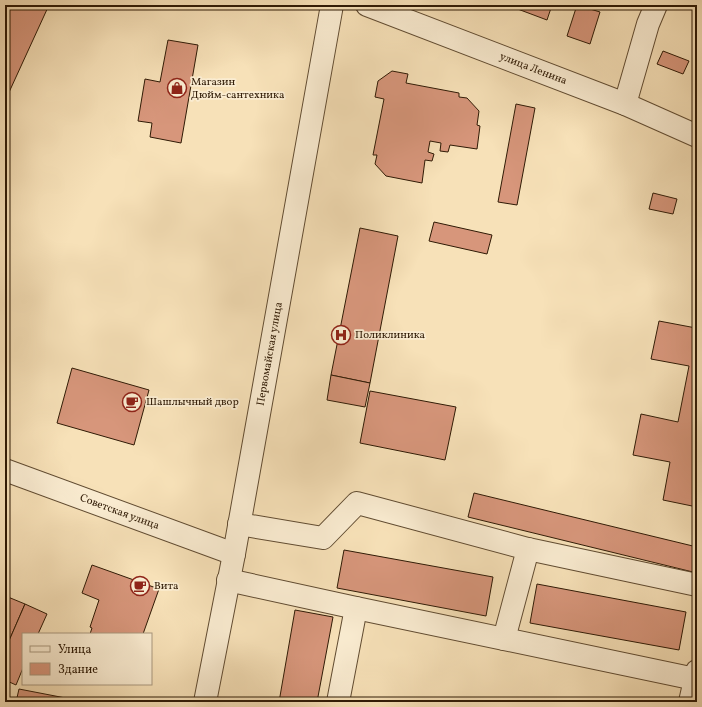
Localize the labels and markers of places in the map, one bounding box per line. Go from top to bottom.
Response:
place label: Магазин Дюйм-сантехника [191,75,285,103]
shop icon: Магазин Дюйм-сантехника [166,77,188,99]
hospital icon: Поликлиника [330,324,352,346]
place label: Поликлиника [355,328,426,343]
cafe icon: Шашлычный двор [121,391,143,413]
place label: Шашлычный двор [146,395,239,410]
cafe icon: Вита [129,575,151,597]
place label: Вита [154,579,179,594]

